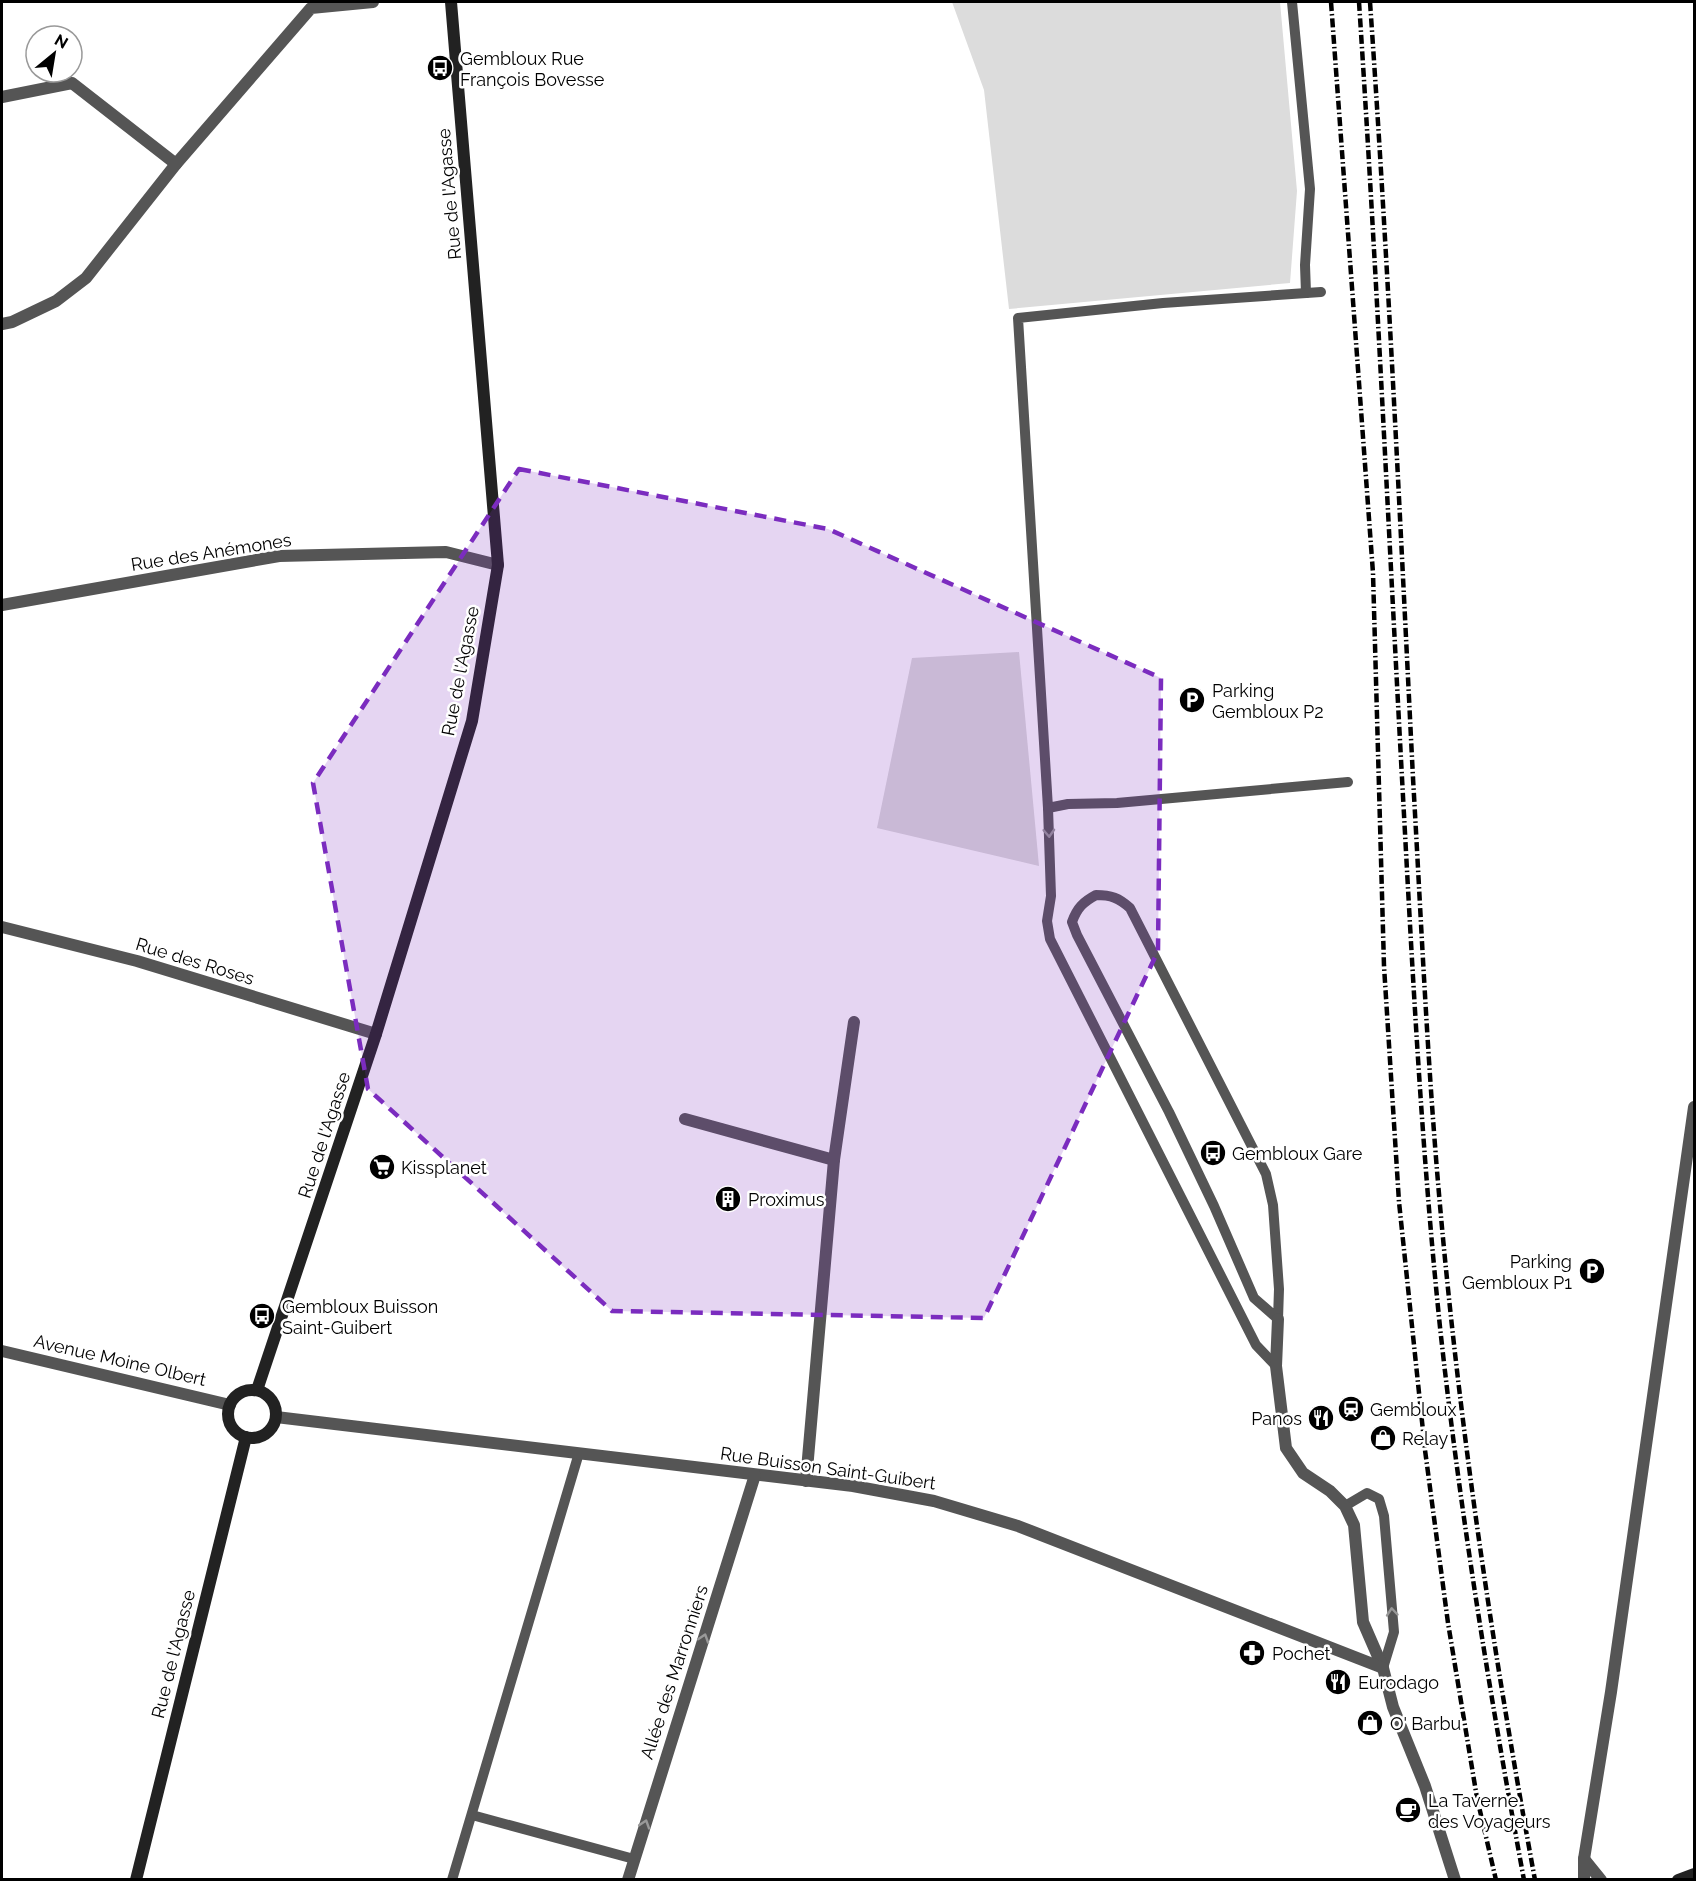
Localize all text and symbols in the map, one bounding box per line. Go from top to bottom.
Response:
north arrow [24,24,84,84]
text: N [51,30,71,53]
place label: Gembloux Rue François Bovesse [460,48,605,90]
bus stop icon: Gembloux Rue François Bovesse [425,53,455,83]
street label: Rue de l'Agasse [433,127,465,260]
street label: Rue des Anémones [129,529,293,575]
street label: Rue de l'Agasse [437,604,483,738]
place label: Parking Gembloux P2 [1212,680,1324,722]
parking icon: Parking Gembloux P2 [1177,685,1207,715]
one-way arrow [1043,829,1056,838]
street label: Rue des Roses [133,933,257,989]
street label: Rue de l'Agasse [294,1069,354,1201]
bus stop icon: Gembloux Gare [1198,1138,1228,1168]
place label: Gembloux Gare [1232,1143,1363,1164]
supermarket icon: Kissplanet [367,1152,397,1182]
place label: Kissplanet [401,1157,487,1178]
building icon: Proximus [713,1184,743,1214]
place label: Proximus [748,1189,825,1210]
place label: Parking Gembloux P1 [1462,1251,1572,1293]
parking icon: Parking Gembloux P1 [1577,1256,1607,1286]
place label: Gembloux Buisson Saint-Guibert [282,1296,438,1338]
bus stop icon: Gembloux Buisson Saint-Guibert [247,1301,277,1331]
street label: Avenue Moine Olbert [32,1330,208,1390]
station icon: Gembloux [1336,1394,1366,1424]
place label: Gembloux [1370,1399,1456,1420]
restaurant icon: Panos [1306,1403,1336,1433]
place label: Panos [1251,1408,1302,1429]
shop icon: Relay [1368,1423,1398,1453]
place label: Relay [1402,1428,1448,1449]
street label: Rue Buisson Saint-Guibert [719,1442,937,1494]
street label: Allée des Marronniers [636,1582,712,1762]
street label: Rue de l'Agasse [147,1587,199,1720]
one-way arrow [1386,1607,1399,1616]
one-way arrow [697,1633,709,1644]
pharmacy icon: Pochet [1237,1638,1267,1668]
place label: Pochet [1272,1643,1331,1664]
restaurant icon: Eurodago [1323,1667,1353,1697]
place label: Eurodago [1358,1672,1439,1693]
shop icon: O' Barbu [1355,1708,1385,1738]
place label: O' Barbu [1390,1713,1461,1734]
place label: La Taverne des Voyageurs [1428,1790,1551,1832]
cafe icon: La Taverne des Voyageurs [1393,1795,1423,1825]
one-way arrow [638,1819,650,1830]

